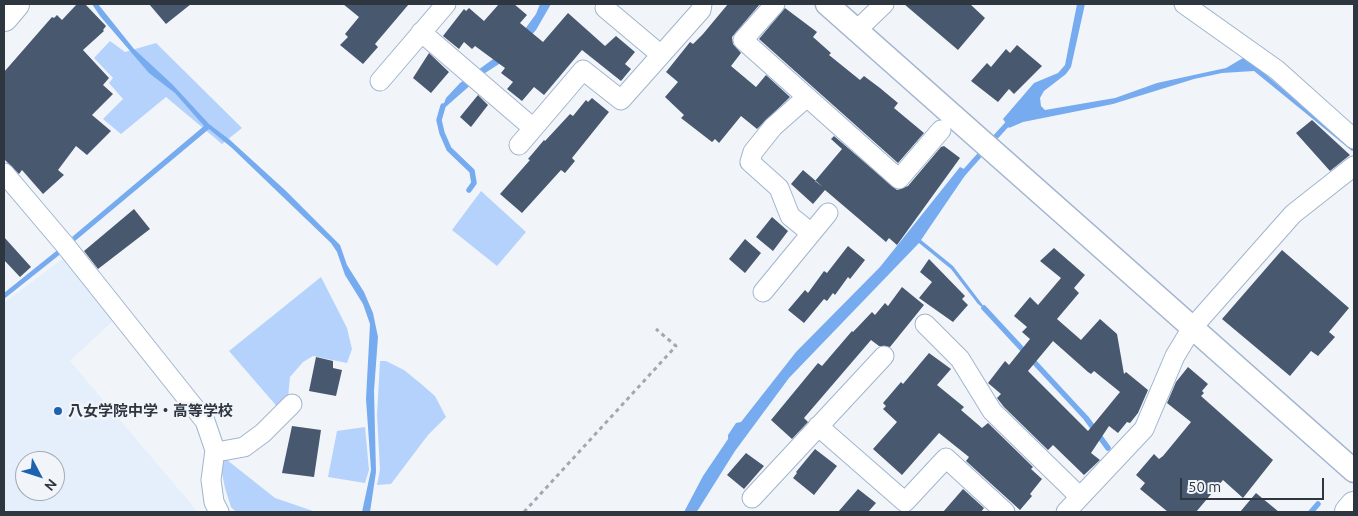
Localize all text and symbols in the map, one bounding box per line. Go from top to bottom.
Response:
place label: 八女学院中学・高等学校 [68,402,233,420]
marker: 八女学院中学・高等学校 [52,405,64,417]
north arrow [15,451,65,501]
scale bar [1183,468,1327,500]
text: N [41,476,60,494]
text: 50 m [1188,478,1221,495]

